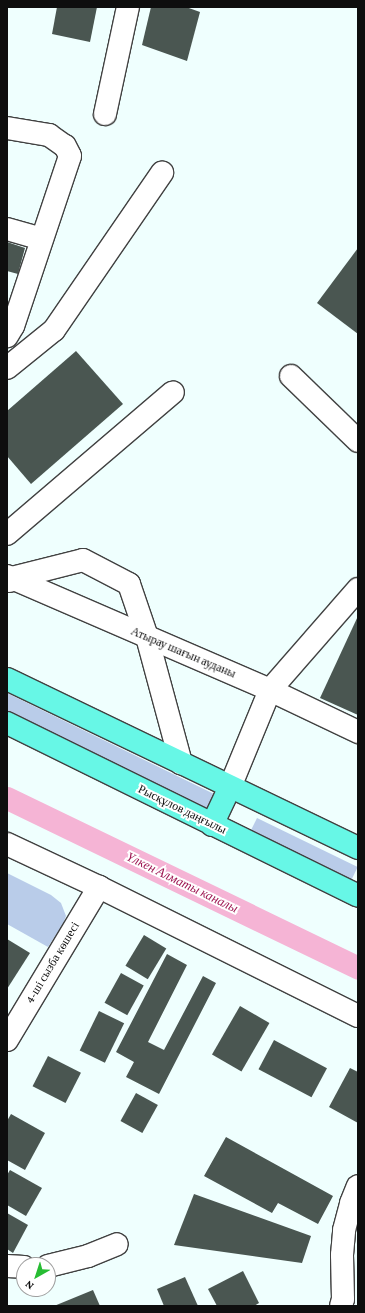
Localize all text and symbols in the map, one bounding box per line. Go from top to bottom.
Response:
street label: Атырау шағын ауданы [128,624,238,682]
street label: Рысқұлов даңғылы [135,782,229,838]
water label: Үлкен Алматы каналы [124,849,240,917]
street label: 4-ші сызба көшесі [23,920,83,1006]
north arrow [16,1257,56,1297]
text: N [22,1279,36,1293]

